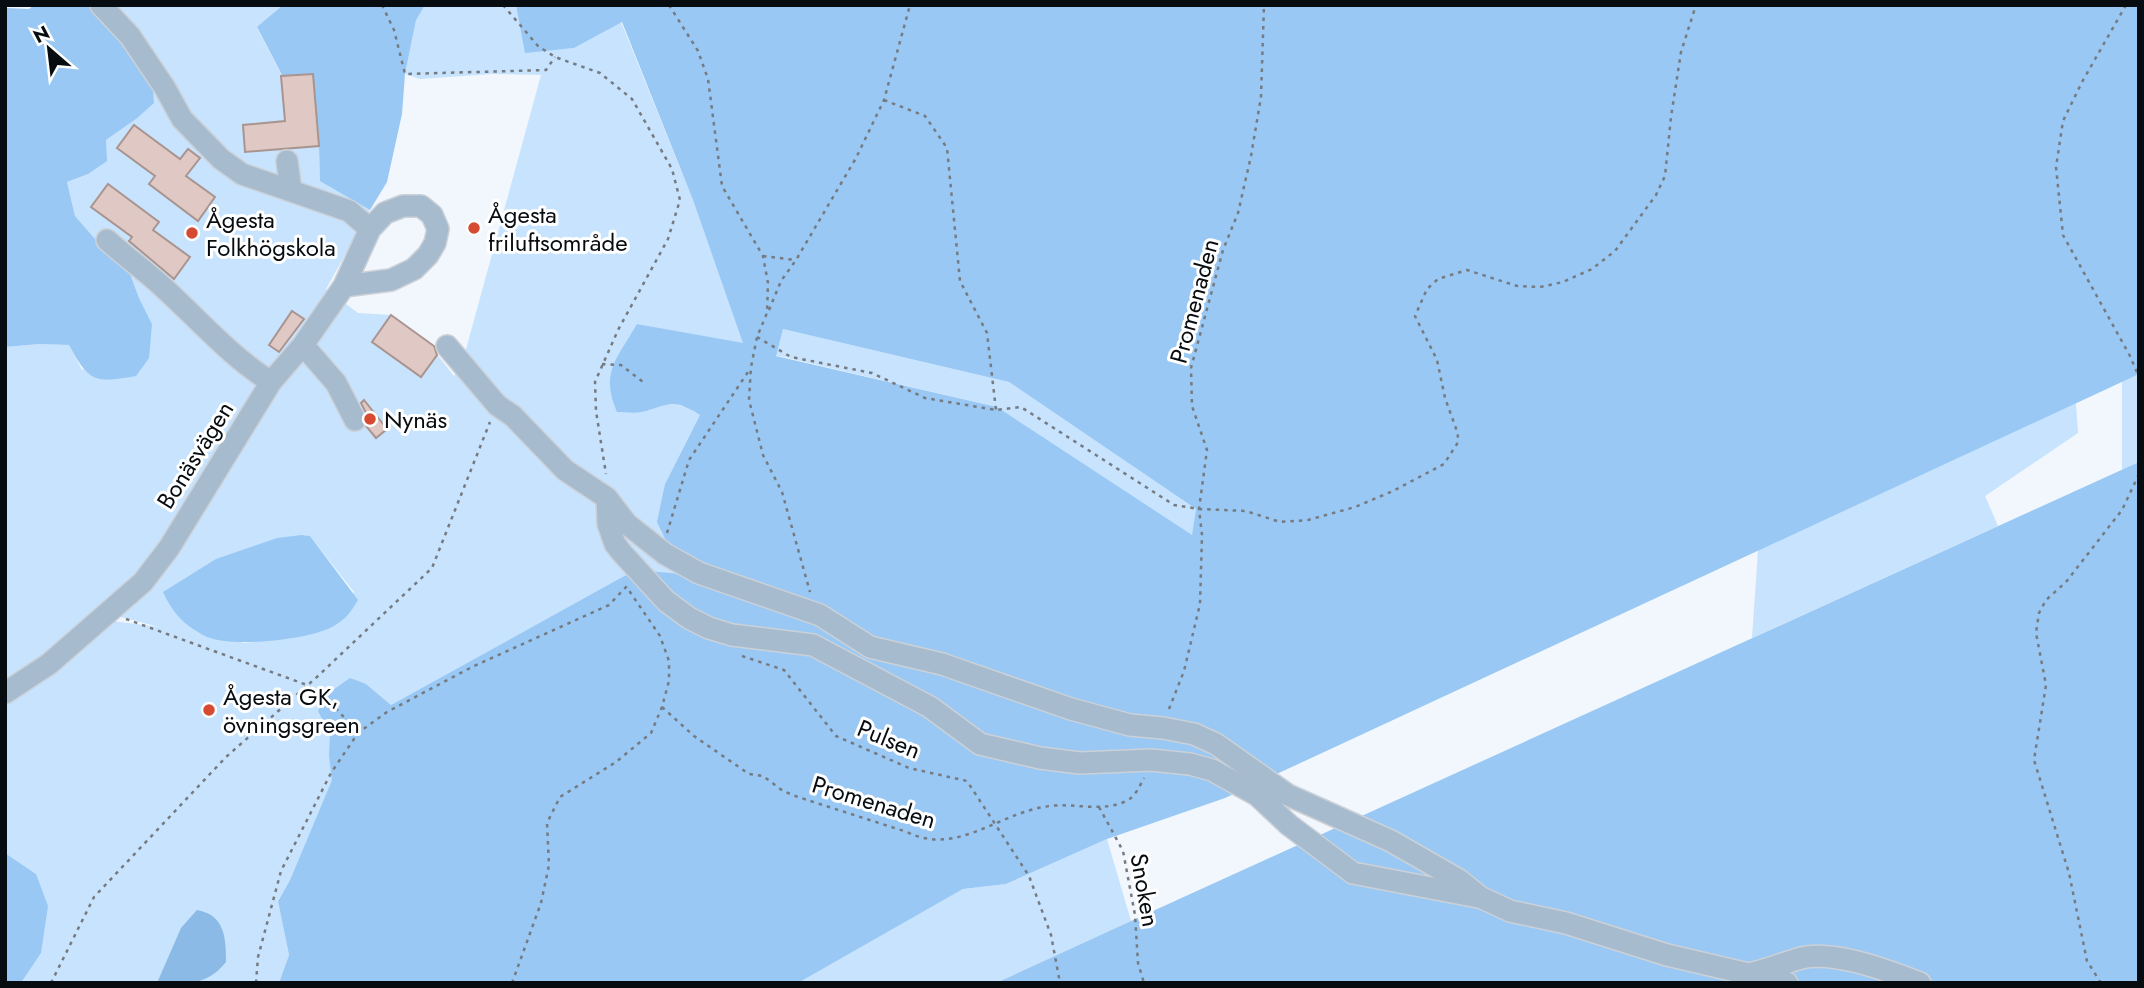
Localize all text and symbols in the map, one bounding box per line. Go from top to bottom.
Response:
north arrow [14,14,84,84]
text: N [28,19,54,50]
place label: Ågesta friluftsområde [488,197,628,260]
place label: Ågesta Folkhögskola [206,202,336,265]
marker: Ågesta friluftsområde [466,220,482,236]
marker: Ågesta Folkhögskola [184,225,200,241]
street label: Promenaden [1161,235,1227,367]
street label: Bonäsvägen [148,394,242,516]
place label: Nynäs [384,402,447,437]
marker: Nynäs [362,411,378,427]
place label: Ågesta GK, övningsgreen [223,679,360,742]
marker: Ågesta GK, övningsgreen [201,702,217,718]
street label: Pulsen [852,711,926,767]
street label: Promenaden [808,767,940,837]
street label: Snoken [1121,851,1169,929]

